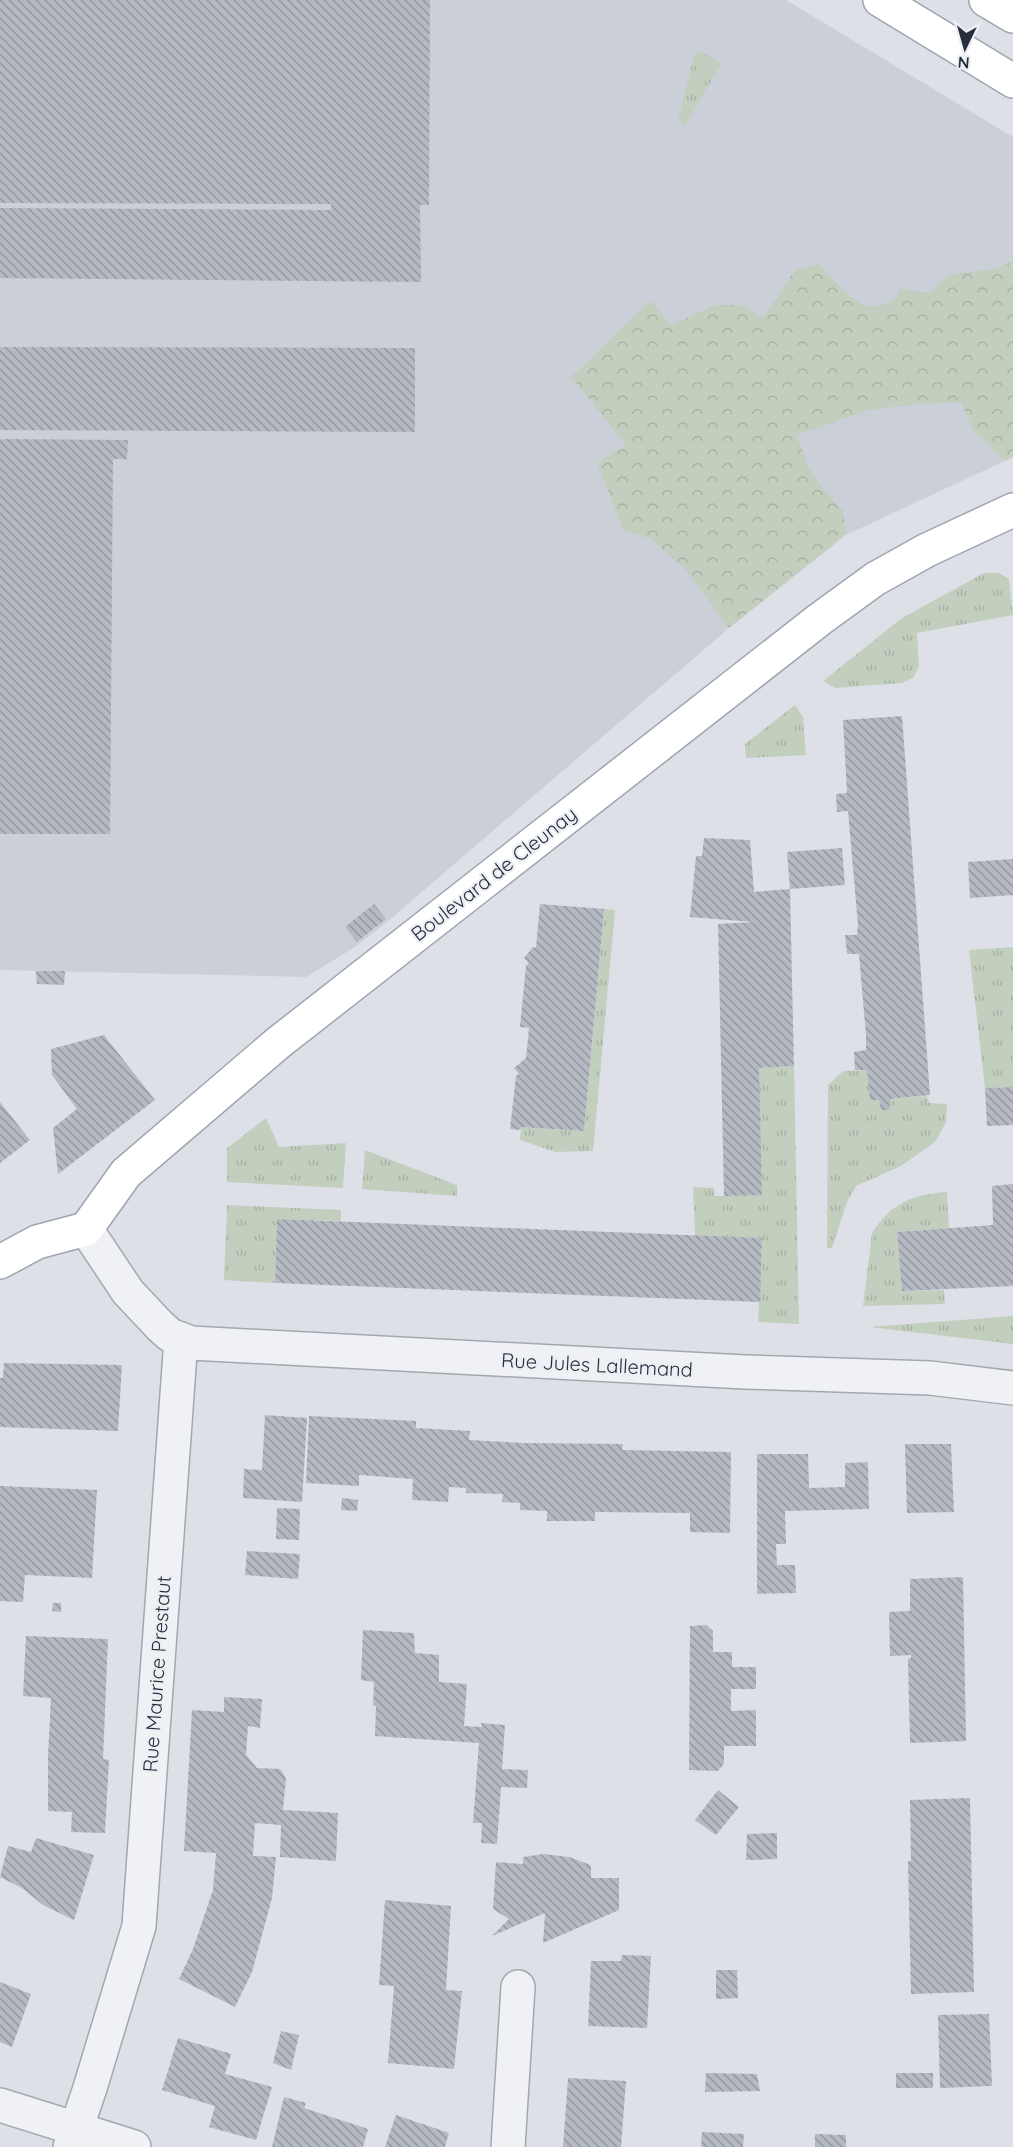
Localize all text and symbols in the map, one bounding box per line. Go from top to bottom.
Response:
north arrow [935,18,995,78]
text: N [957,52,970,73]
street label: Boulevard de Cleunay [406,801,582,946]
street label: Rue Jules Lallemand [501,1347,693,1382]
street label: Rue Maurice Prestaut [137,1575,176,1773]

